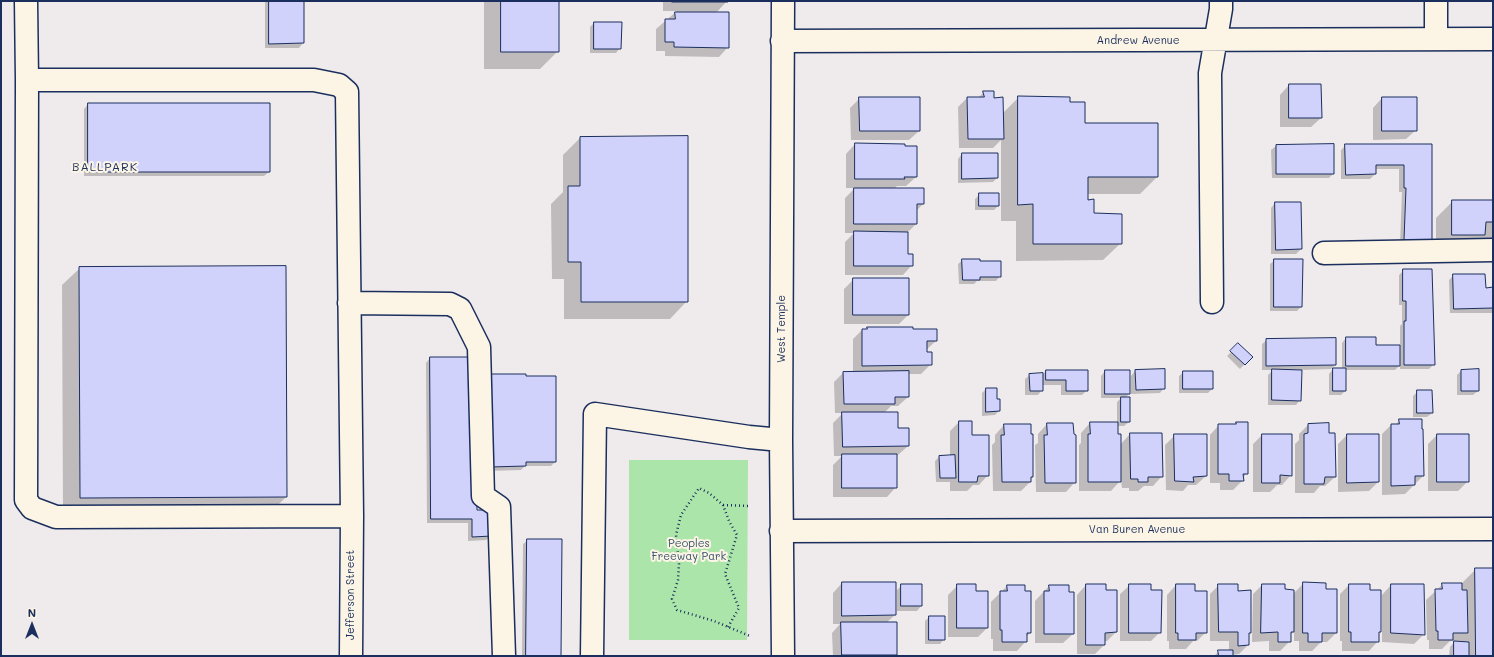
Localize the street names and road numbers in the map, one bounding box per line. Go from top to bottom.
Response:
street label: Andrew Avenue [1096,34,1180,48]
street label: West Temple [775,295,789,363]
street label: Van Buren Avenue [1089,523,1185,537]
street label: Jefferson Street [344,550,358,640]

